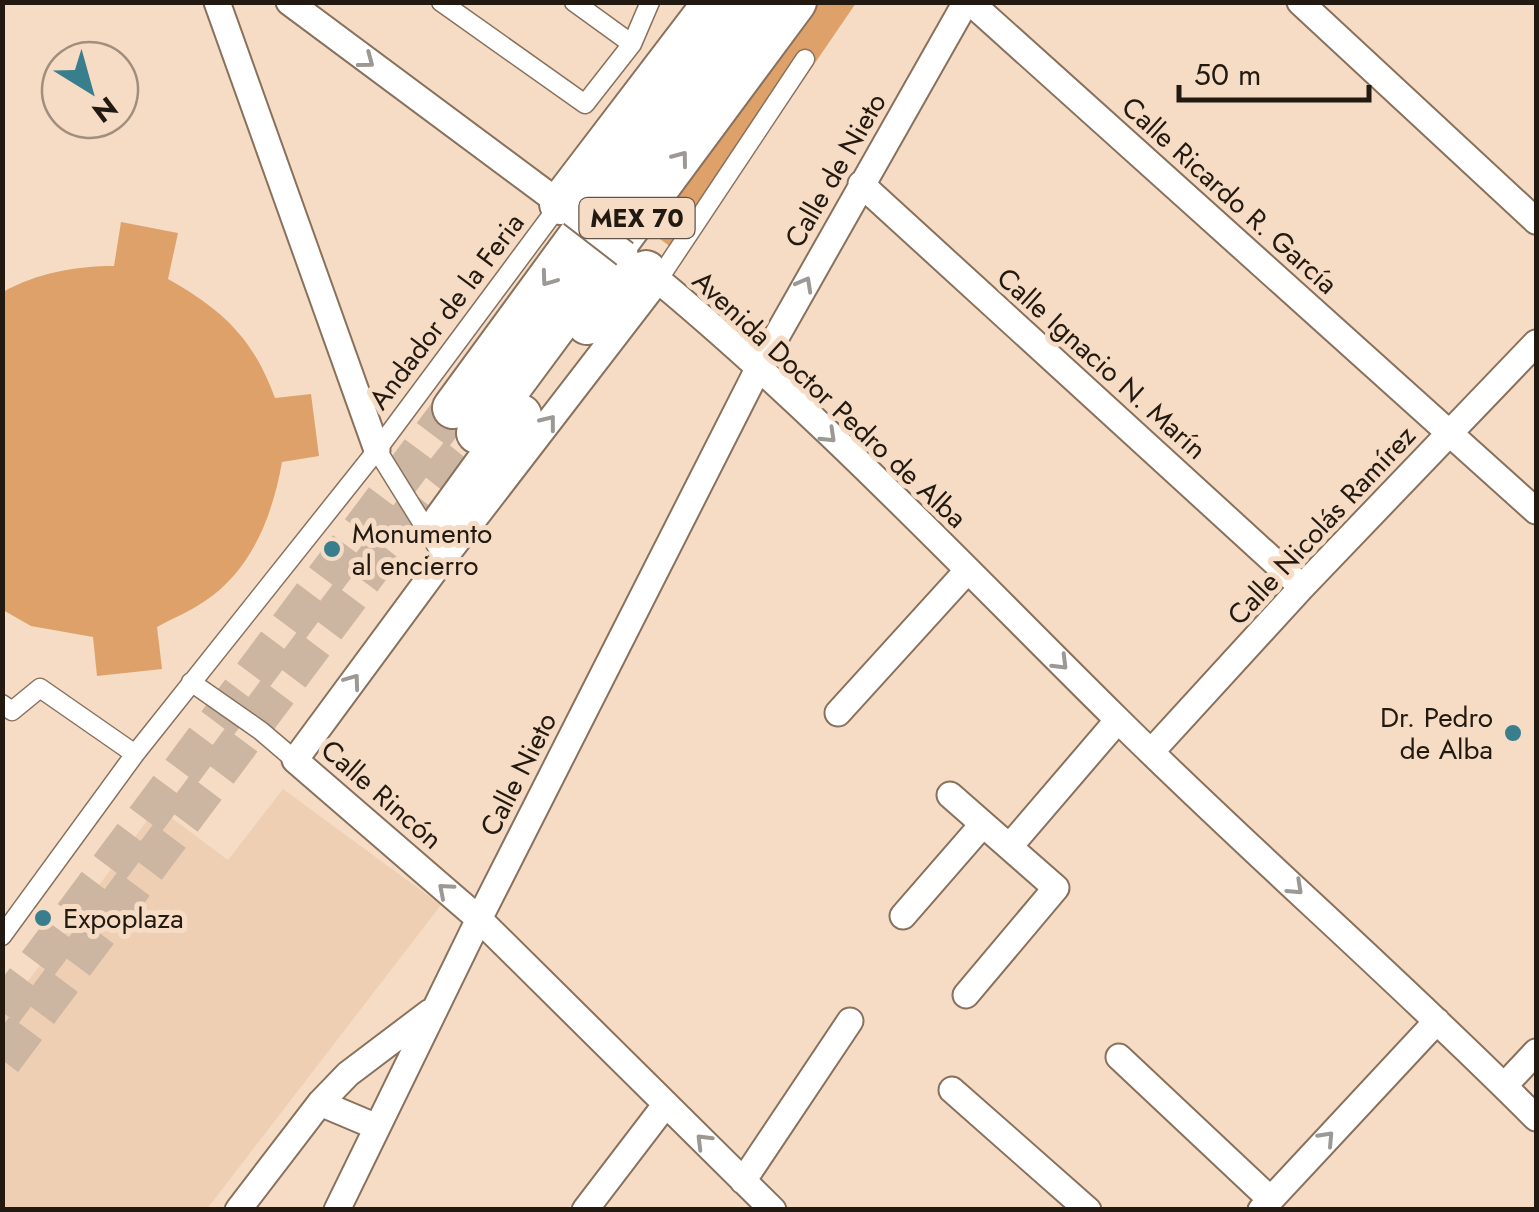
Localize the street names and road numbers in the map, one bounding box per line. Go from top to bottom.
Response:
street label: Calle de Nieto [775,85,896,255]
street label: Calle Ricardo R. García [1113,87,1347,304]
road number: MEX 70 [580,198,694,238]
street label: Andador de la Feria [359,204,534,418]
street label: Calle Ignacio N. Marín [988,258,1216,469]
street label: Avenida Doctor Pedro de Alba [683,261,976,538]
street label: Calle Nicolás Ramírez [1218,416,1425,634]
street label: Calle Nieto [470,705,567,843]
street label: Calle Rincón [312,730,451,859]

